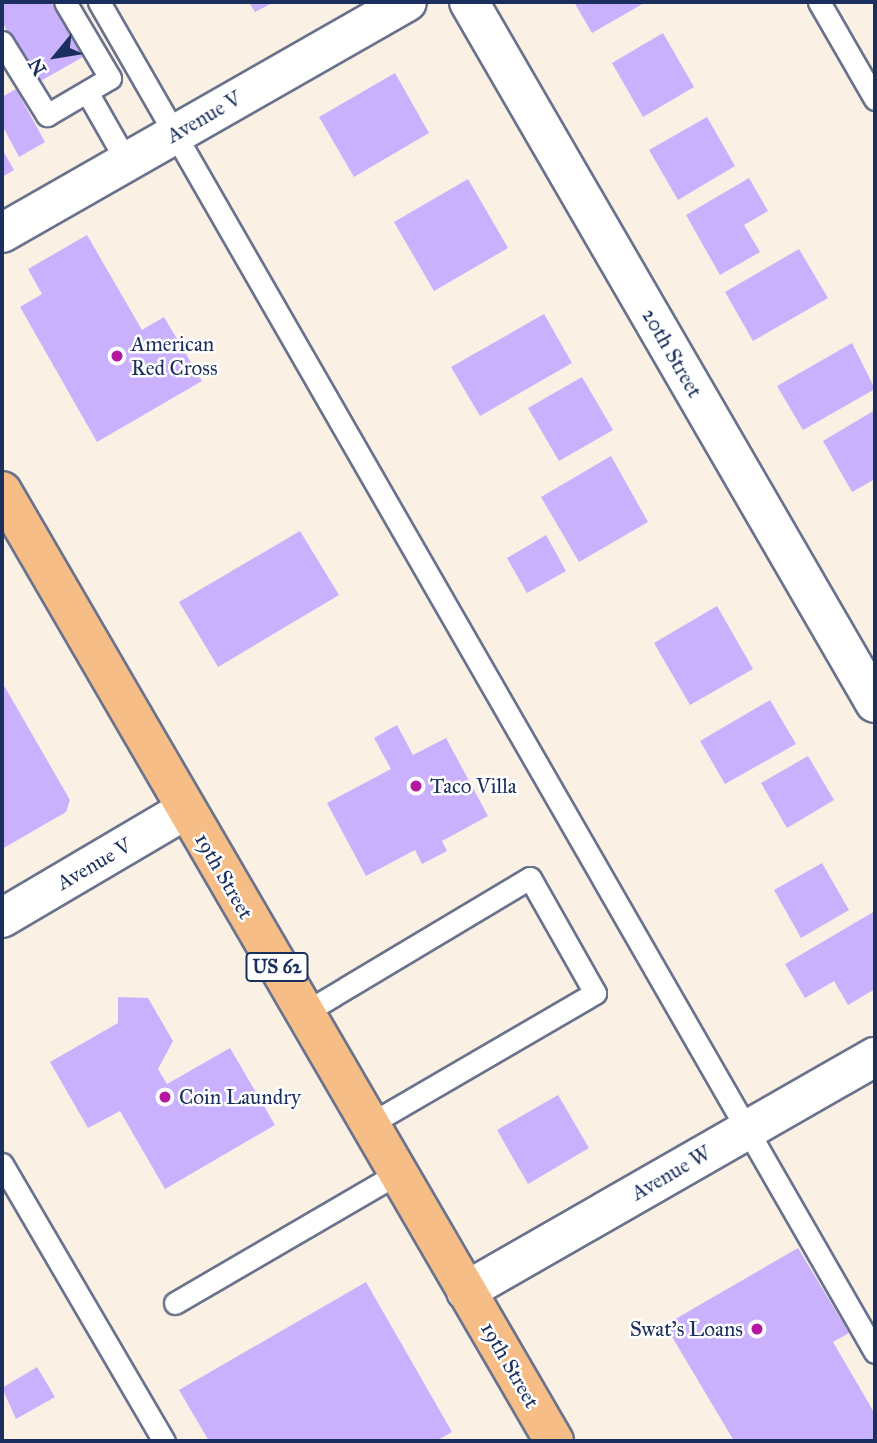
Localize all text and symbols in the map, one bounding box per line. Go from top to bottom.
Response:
north arrow [21,21,91,91]
text: N [23,54,51,79]
street label: Avenue V [162,86,246,148]
street label: 20th Street [636,304,708,402]
place label: American Red Cross [131,331,218,381]
marker: American Red Cross [109,348,125,364]
place label: Taco Villa [430,773,517,799]
marker: Taco Villa [408,778,424,794]
street label: 19th Street [189,828,259,924]
street label: Avenue V [52,833,136,895]
road number: US 62 [244,951,310,982]
place label: Coin Laundry [179,1084,301,1110]
marker: Coin Laundry [157,1089,173,1105]
street label: Avenue W [627,1140,715,1206]
place label: Swat's Loans [630,1316,743,1342]
street label: 19th Street [475,1317,545,1413]
marker: Swat's Loans [749,1321,765,1337]

